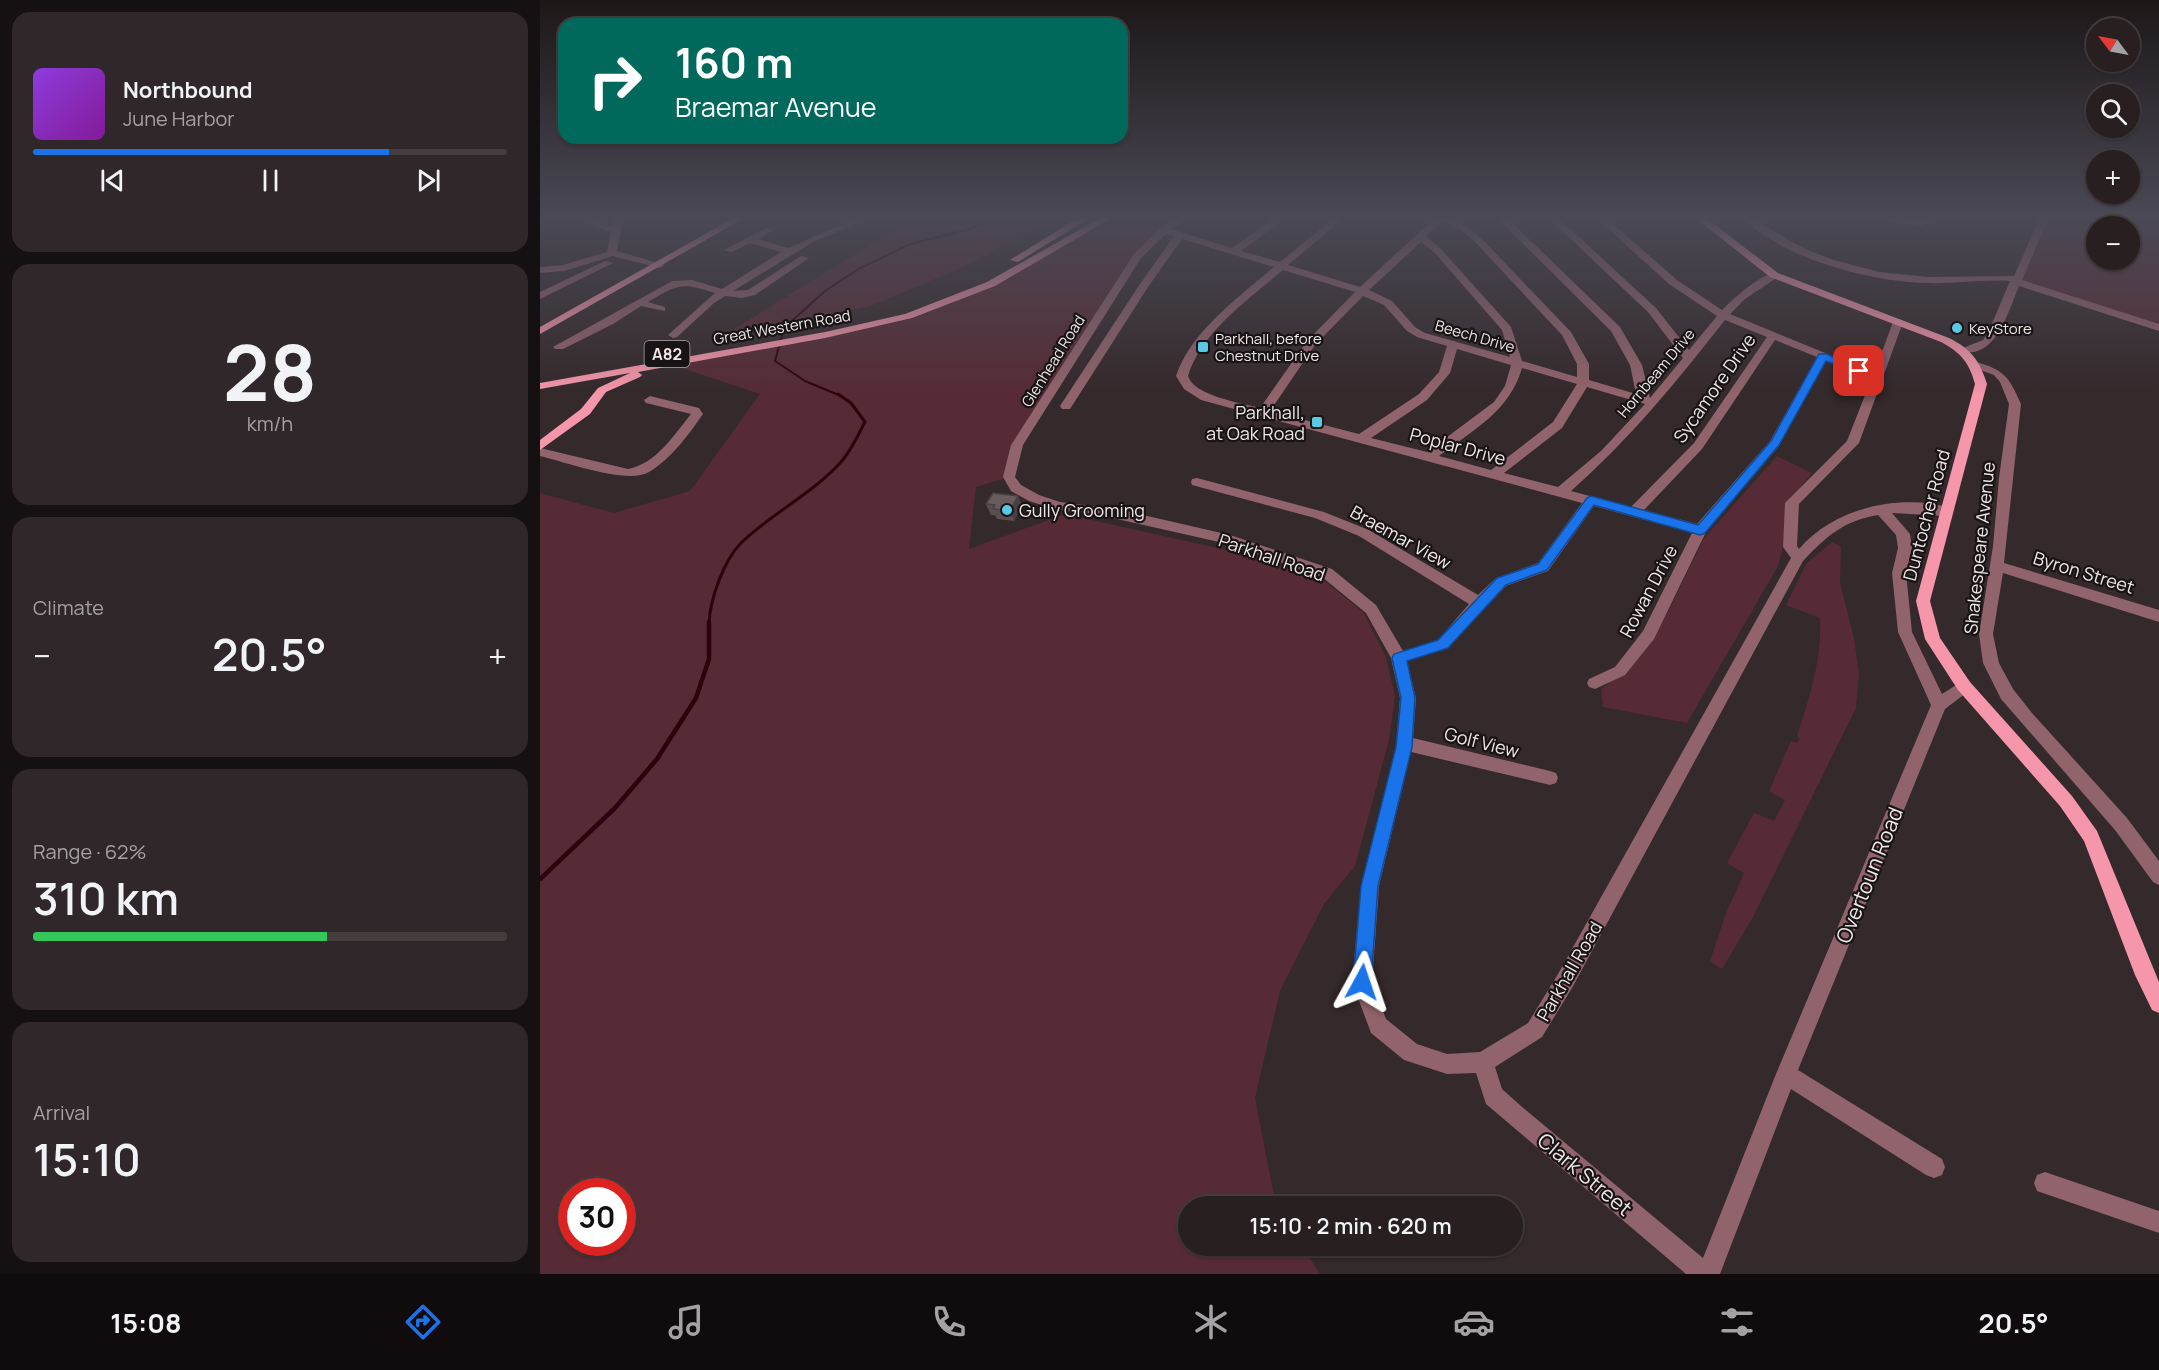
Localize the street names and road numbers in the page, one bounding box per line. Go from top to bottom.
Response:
street label: Great Western Road [712,305,852,349]
street label: Glenhead Road [1016,311,1090,411]
street label: Beech Drive [1433,315,1518,357]
street label: Hornbeam Drive [1613,324,1700,422]
street label: Sycamore Drive [1667,329,1761,447]
road number: A82 [644,341,690,367]
street label: Poplar Drive [1407,422,1509,470]
street label: Duntocher Road [1897,447,1955,583]
street label: Shakespeare Avenue [1958,460,2000,636]
street label: Braemar View [1346,499,1456,575]
street label: Parkhall Road [1216,528,1328,586]
street label: Rowan Drive [1614,541,1682,641]
street label: Byron Street [2030,545,2138,599]
street label: Golf View [1442,721,1522,763]
street label: Overtoun Road [1829,803,1909,947]
street label: Parkhall Road [1531,917,1607,1025]
street label: Clark Street [1532,1126,1638,1222]

